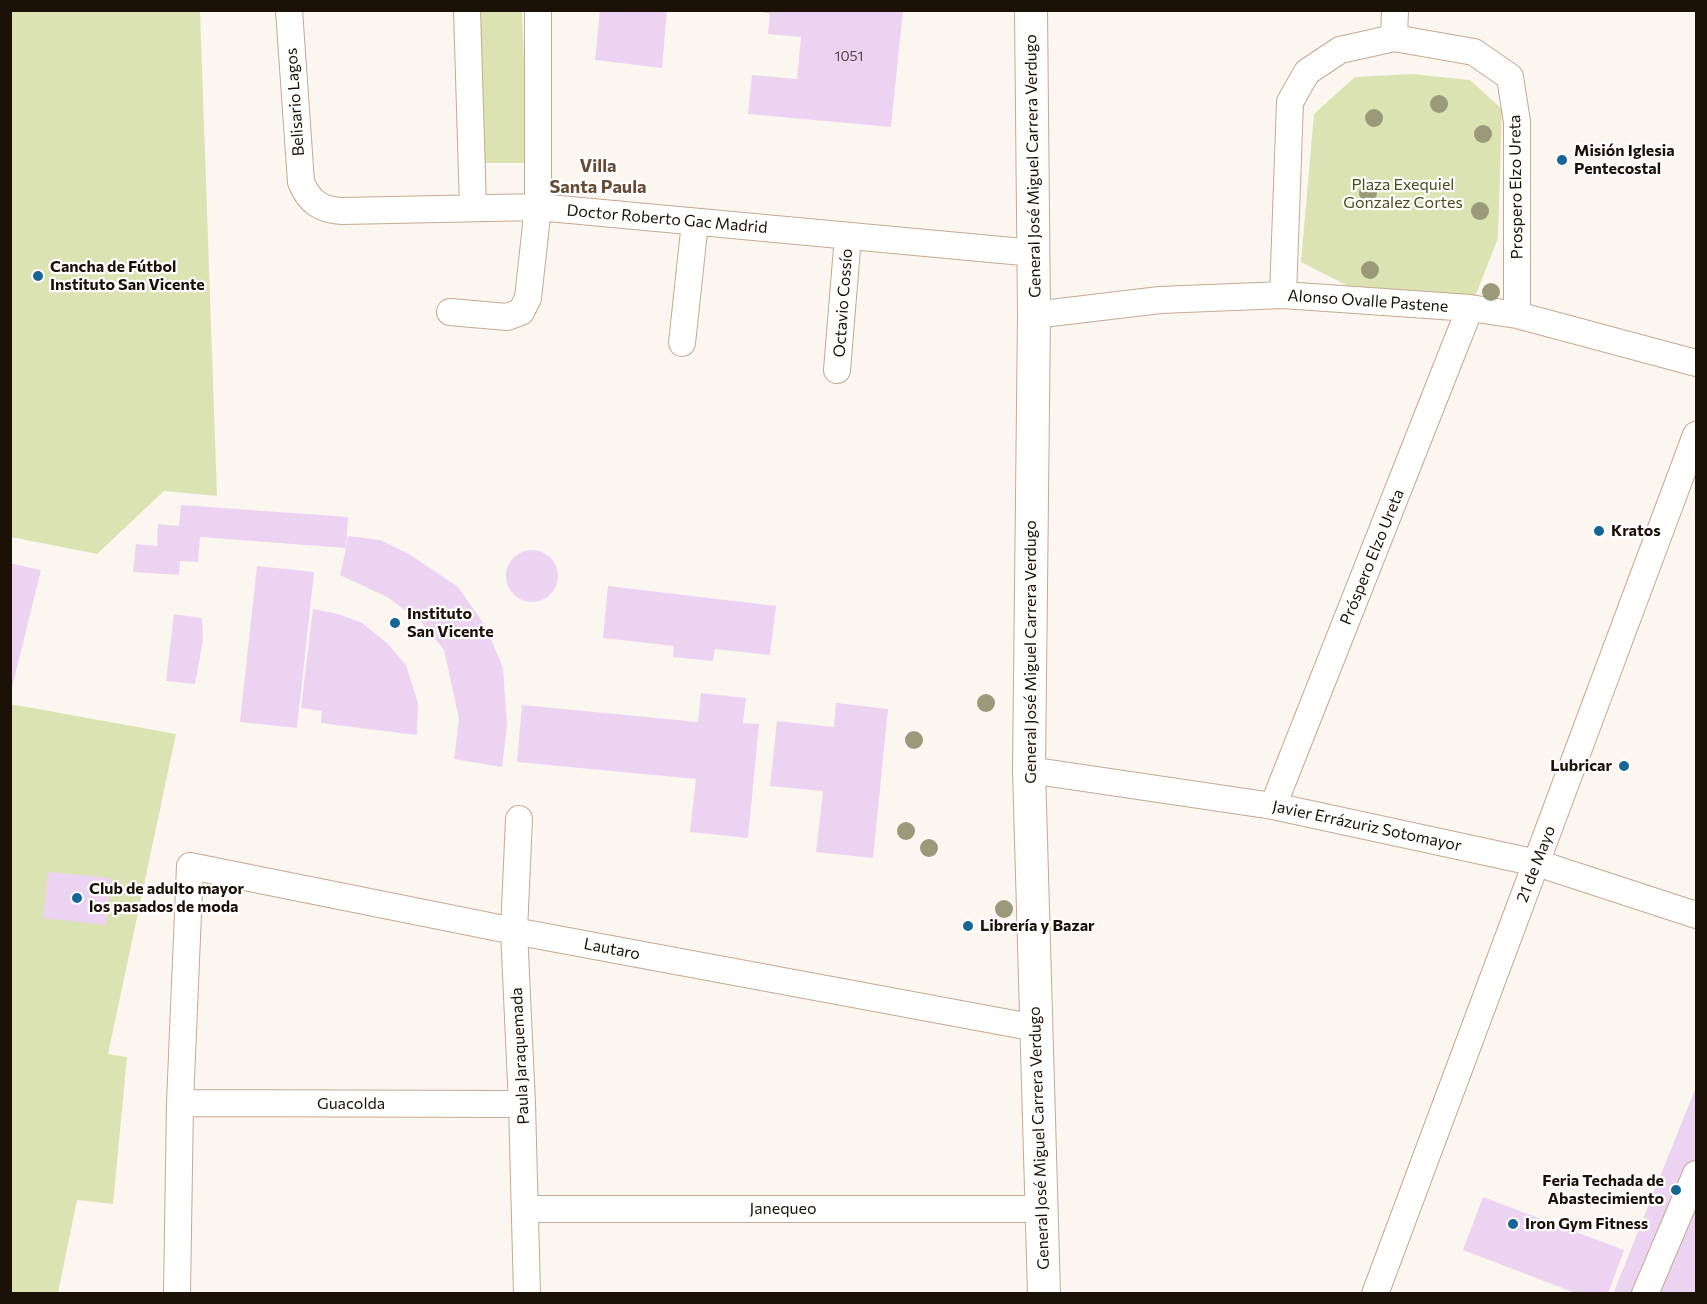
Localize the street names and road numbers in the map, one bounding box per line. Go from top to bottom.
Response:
street label: General José Miguel Carrera Verdugo [1021,34,1045,298]
street label: Belisario Lagos [282,47,308,157]
street label: Prospero Elzo Ureta [1505,115,1527,259]
street label: Doctor Roberto Gac Madrid [566,201,768,237]
street label: Octavio Cossío [830,248,856,358]
street label: Alonso Ovalle Pastene [1287,286,1449,316]
street label: Próspero Elzo Ureta [1336,486,1408,628]
street label: General José Miguel Carrera Verdugo [1021,520,1041,784]
street label: Javier Errázuriz Sotomayor [1271,797,1463,855]
street label: 21 de Mayo [1513,823,1559,905]
street label: Lautaro [582,934,642,964]
street label: Paula Jaraquemada [507,987,533,1125]
street label: General José Miguel Carrera Verdugo [1025,1006,1053,1270]
street label: Guacolda [317,1094,385,1114]
street label: Janequeo [750,1199,816,1219]

